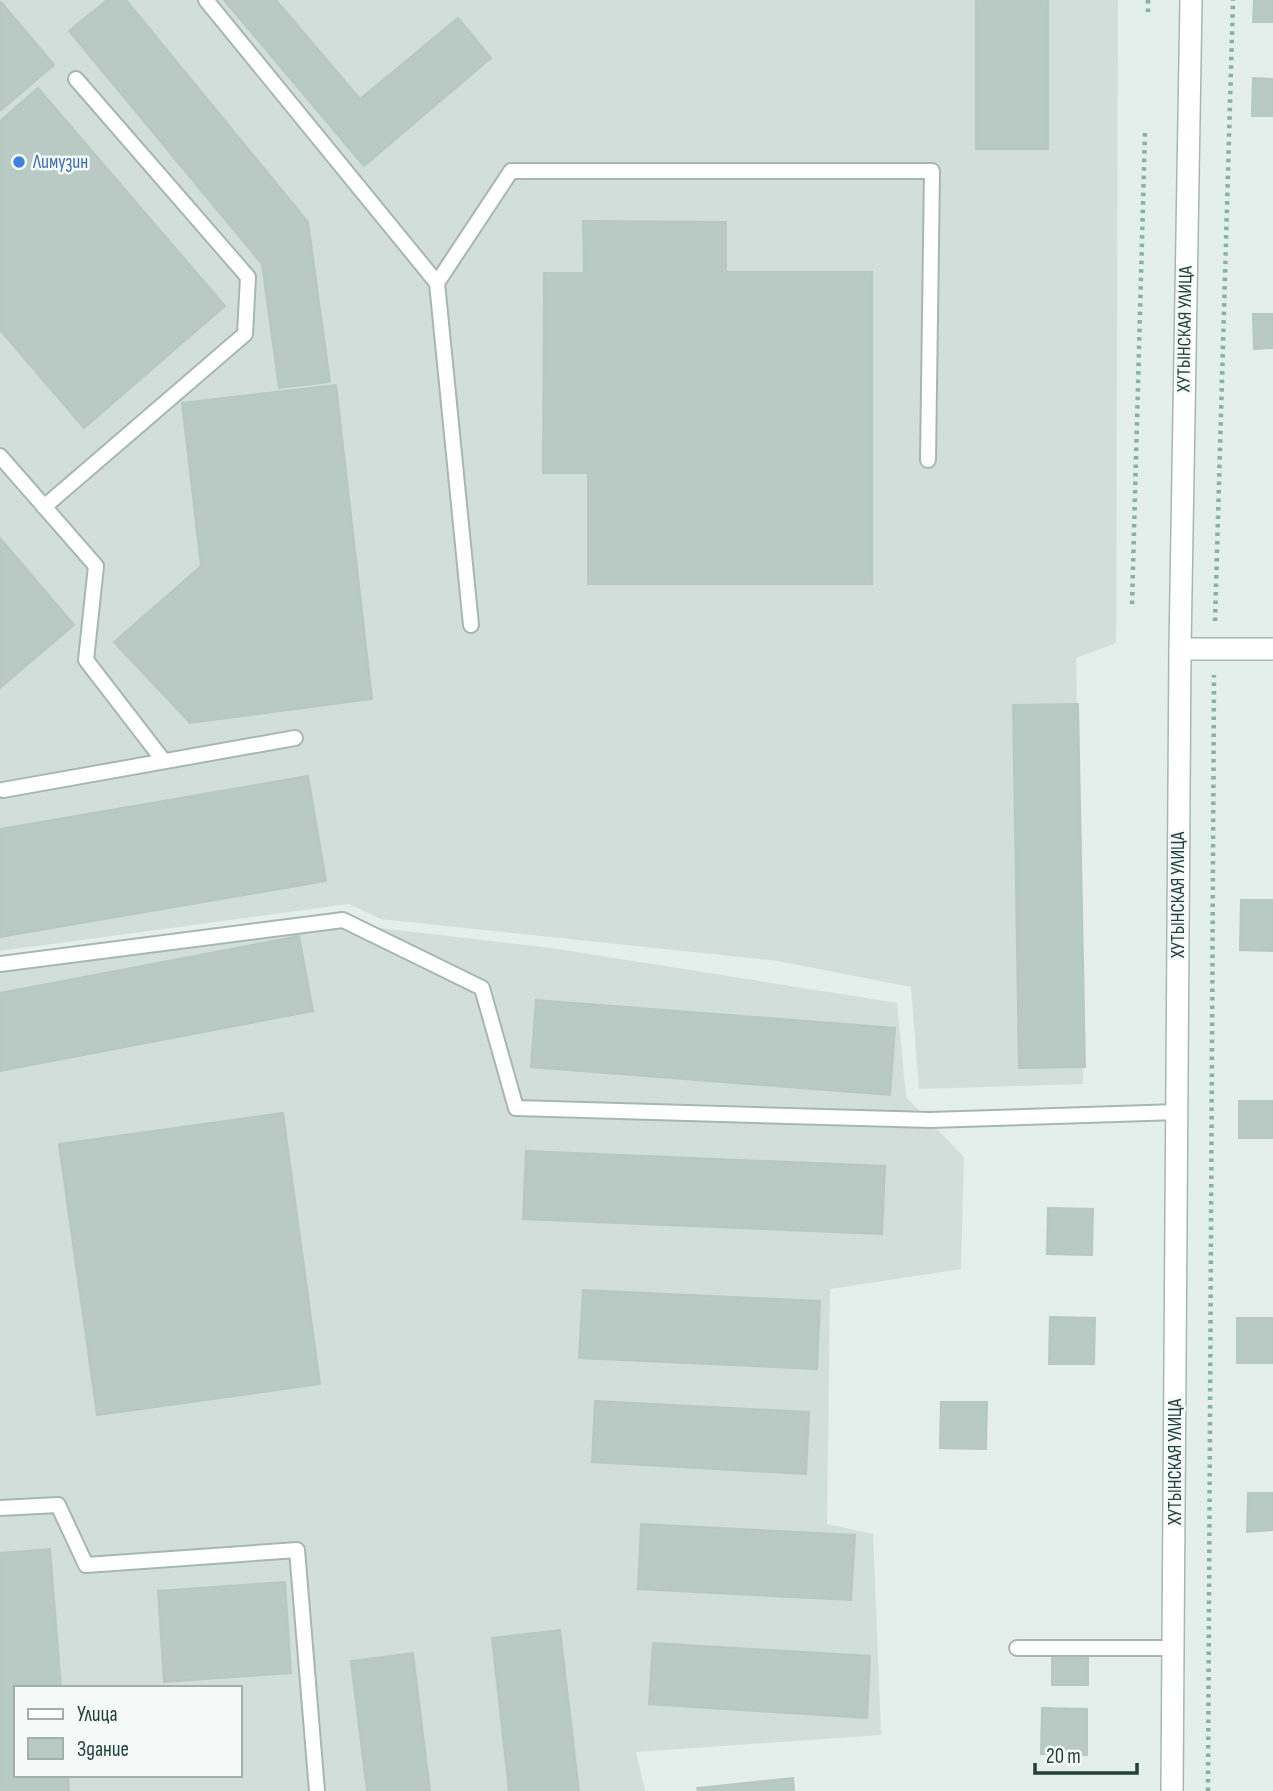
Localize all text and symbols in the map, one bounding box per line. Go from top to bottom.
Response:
place label: Лимузин [32,151,88,174]
marker: Лимузин [11,154,27,170]
street label: ХУТЫНСКАЯ УЛИЦА [1172,265,1198,393]
street label: ХУТЫНСКАЯ УЛИЦА [1167,831,1190,959]
street label: ХУТЫНСКАЯ УЛИЦА [1164,1398,1187,1526]
legend [14,1686,242,1777]
text: Улица [77,1702,118,1727]
scale bar [1035,1732,1136,1776]
text: Здание [77,1737,129,1762]
text: 20 m [1046,1744,1081,1769]

